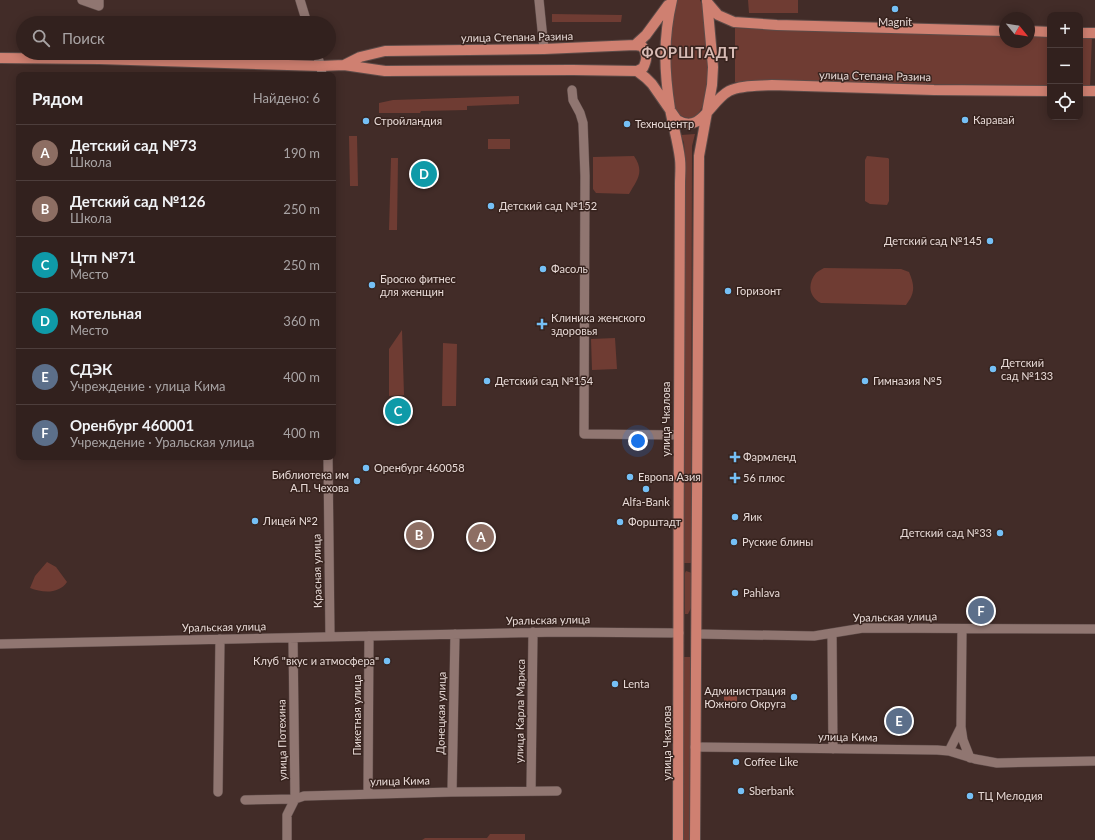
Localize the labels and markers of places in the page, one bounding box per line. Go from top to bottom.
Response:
marker: Magnit [890,4,900,14]
place label: Magnit [878,15,912,28]
place label: Каравай [973,113,1015,126]
place label: Стройландия [374,114,442,127]
marker: Каравай [960,115,970,125]
marker: Стройландия [361,116,371,126]
place label: Техноцентр [635,117,694,130]
marker: Техноцентр [622,119,632,129]
pin: D [411,159,437,189]
place label: Детский сад №152 [499,199,597,212]
marker: Детский сад №152 [486,201,496,211]
place label: Детский сад №145 [884,234,982,247]
marker: Детский сад №145 [985,236,995,246]
place label: Фасоль [551,262,588,275]
marker: Фасоль [538,264,548,274]
place label: Броско фитнес для женщин [380,272,456,298]
marker: Броско фитнес для женщин [367,280,377,290]
place label: Горизонт [736,284,782,297]
marker: Горизонт [723,286,733,296]
place label: Клиника женского здоровья [551,311,646,337]
marker: Клиника женского здоровья [536,318,548,330]
place label: Детский сад №133 [1001,356,1053,382]
marker: Детский сад №133 [988,364,998,374]
place label: Детский сад №154 [495,374,594,387]
place label: Гимназия №5 [873,374,942,387]
marker: Детский сад №154 [482,376,492,386]
marker: Гимназия №5 [860,376,870,386]
pin: C [385,396,411,426]
place label: Фармленд [743,450,796,463]
marker: Фармленд [730,452,740,462]
place label: Оренбург 460058 [374,461,465,474]
marker: Оренбург 460058 [361,463,371,473]
place label: Библиотека им А.П. Чехова [272,468,349,494]
place label: Европа Азия [638,470,701,483]
place label: 56 плюс [743,471,785,484]
marker: Европа Азия [625,472,635,482]
marker: 56 плюс [730,473,740,483]
marker: Библиотека им А.П. Чехова [352,476,362,486]
marker: Alfa-Bank [641,484,651,494]
place label: Alfa-Bank [622,495,670,508]
place label: Яик [742,510,763,523]
marker: Яик [730,512,740,522]
place label: Лицей №2 [262,514,318,527]
place label: Форштадт [628,515,682,528]
marker: Лицей №2 [250,516,260,526]
marker: Форштадт [615,517,625,527]
pin: B [406,520,432,550]
pin: A [468,522,494,552]
place label: Детский сад №33 [900,526,992,539]
marker: Детский сад №33 [995,528,1005,538]
place label: Руские блины [742,535,813,548]
marker: Руские блины [729,537,739,547]
place label: Pahlava [743,586,780,599]
marker: Pahlava [730,588,740,598]
pin: F [968,596,994,626]
place label: Клуб "вкус и атмосфера" [253,654,379,667]
marker: Клуб "вкус и атмосфера" [382,656,392,666]
place label: Lenta [623,677,650,690]
marker: Lenta [610,679,620,689]
place label: Администрация Южного Округа [704,684,786,710]
marker: Администрация Южного Округа [789,692,799,702]
pin: E [886,706,912,736]
place label: Coffee Like [744,755,798,768]
marker: Coffee Like [731,757,741,767]
place label: Sberbank [749,784,795,797]
marker: Sberbank [736,786,746,796]
place label: ТЦ Мелодия [978,789,1043,802]
marker: ТЦ Мелодия [965,791,975,801]

